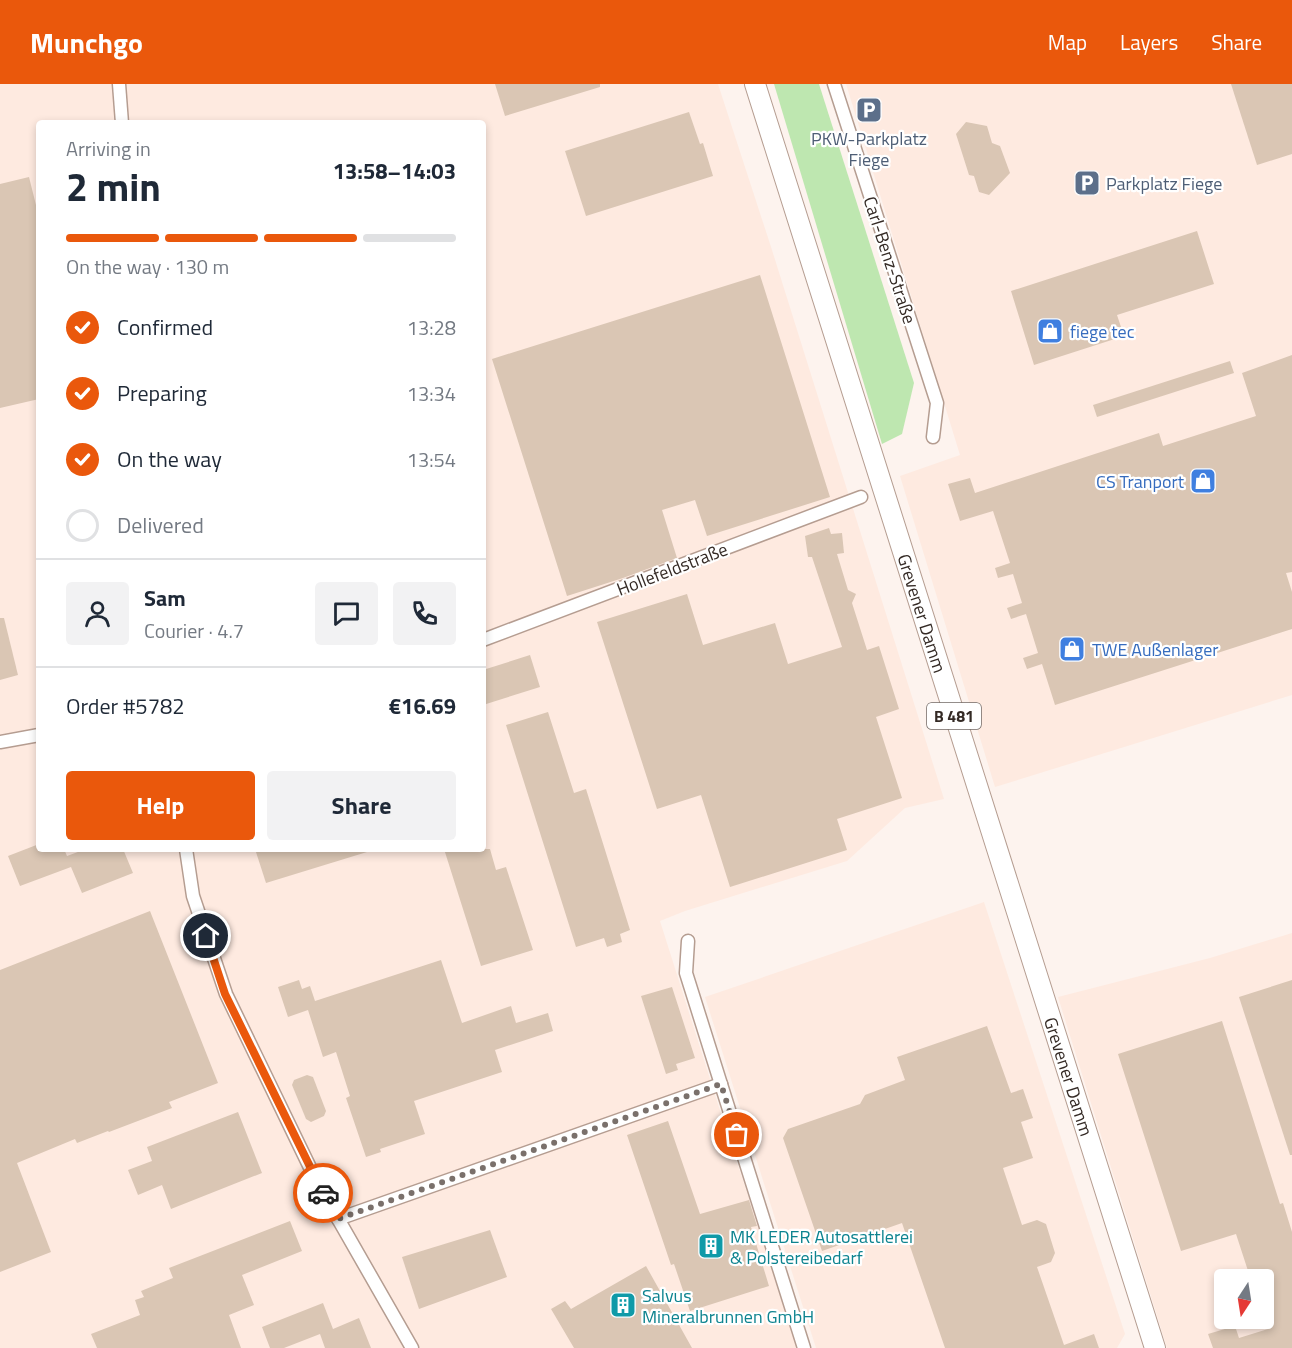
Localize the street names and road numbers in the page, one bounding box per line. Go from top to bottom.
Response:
street label: Carl-Benz-Straße [857,193,923,327]
street label: Hollefeldstraße [613,535,731,603]
street label: Grevener Damm [891,550,954,676]
road number: B 481 [927,703,981,729]
street label: Grevener Damm [1038,1014,1101,1139]

